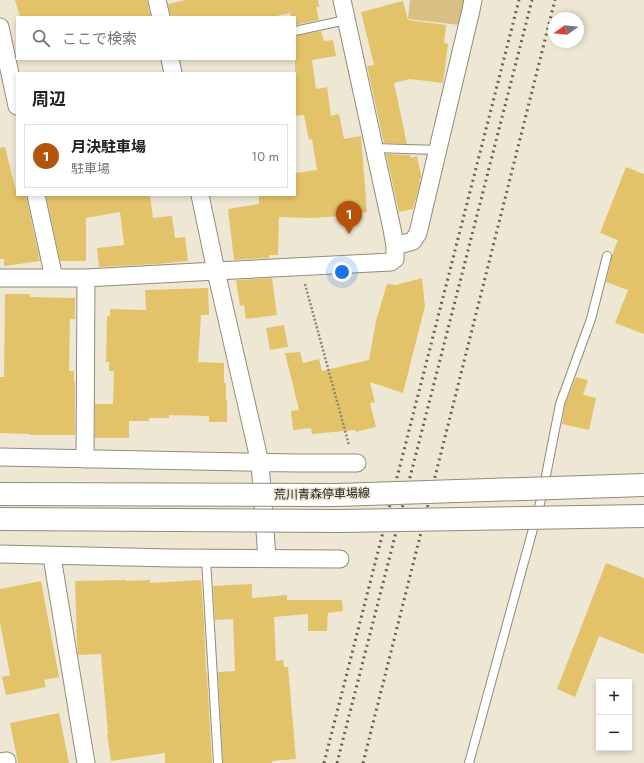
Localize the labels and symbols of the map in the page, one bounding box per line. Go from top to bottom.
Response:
north arrow [548,12,584,48]
pin: 1 [336,201,362,234]
your location [332,262,352,282]
street label: 荒川青森停車場線 [274,484,370,504]

